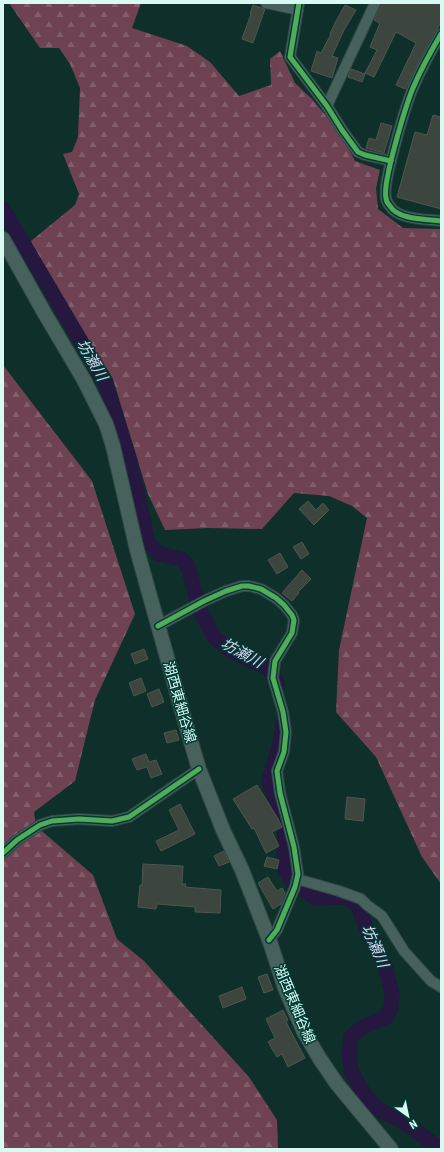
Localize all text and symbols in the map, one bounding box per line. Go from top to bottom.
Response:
water label: 坊瀬川 [73,336,112,386]
water label: 坊瀬川 [218,634,268,673]
street label: 湖西東細谷線 [161,659,199,745]
water label: 坊瀬川 [358,922,393,972]
street label: 湖西東細谷線 [271,962,319,1046]
north arrow [388,1096,428,1136]
text: N [407,1117,420,1131]

